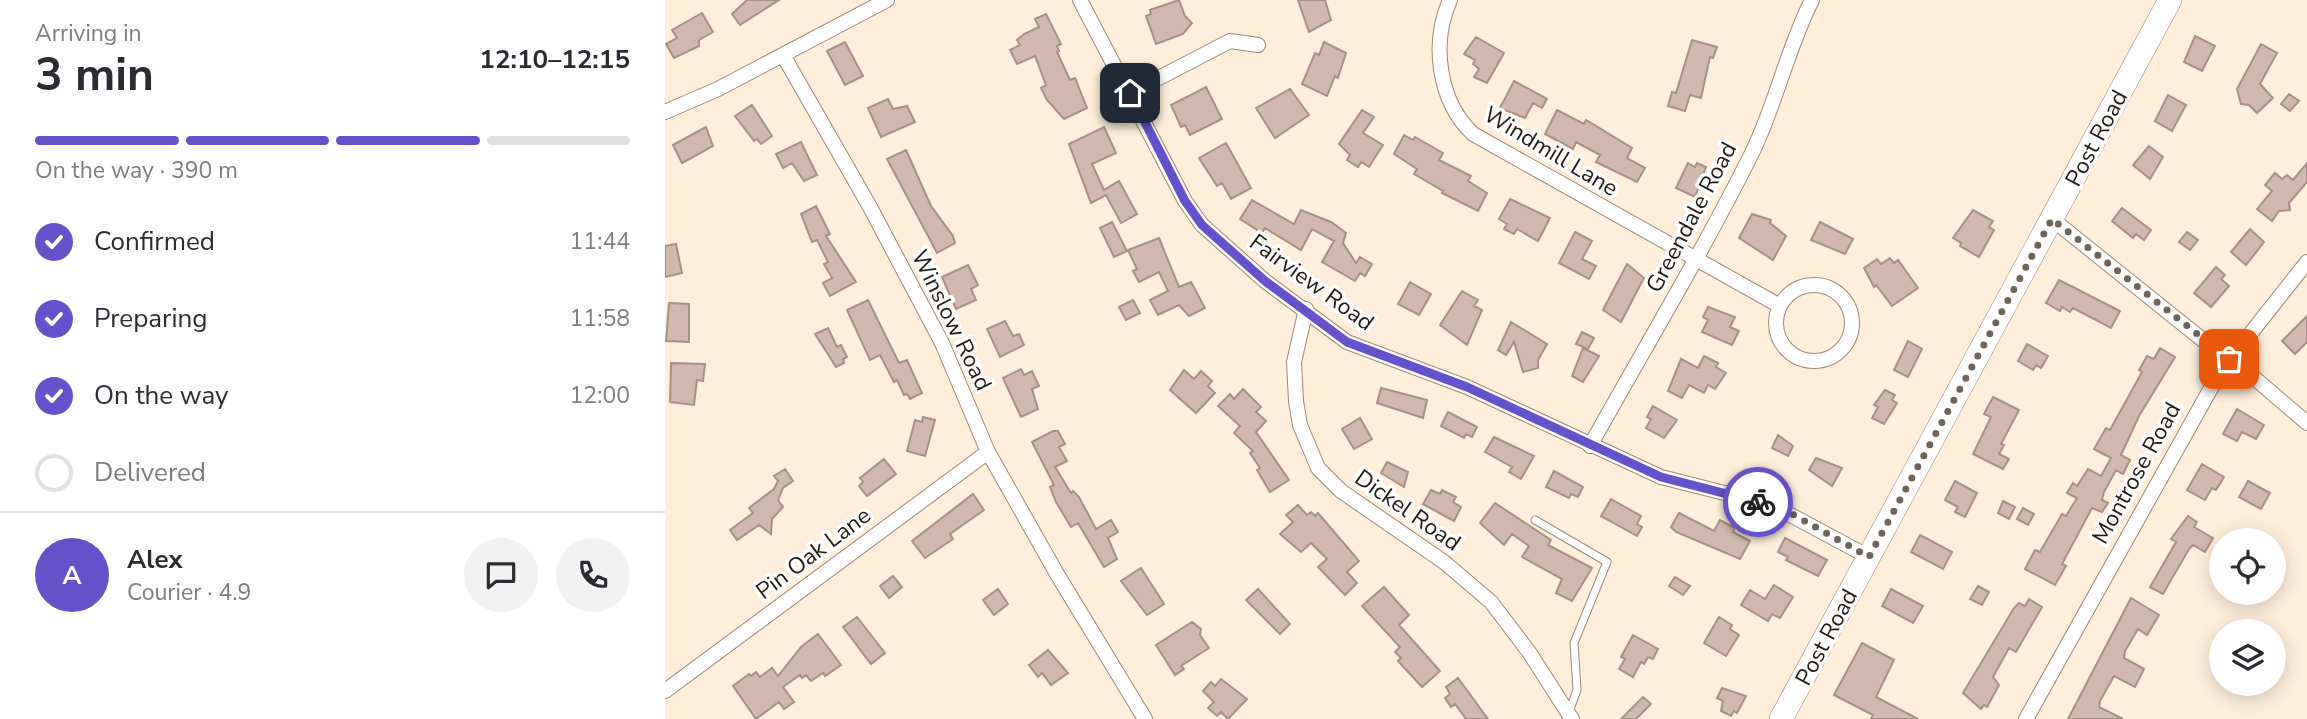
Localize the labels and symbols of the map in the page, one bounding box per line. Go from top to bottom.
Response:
pin [1100,63,1160,123]
street label: Post Road [2058,84,2135,192]
street label: Windmill Lane [1478,99,1624,204]
street label: Greendale Road [1639,137,1744,298]
street label: Fairview Road [1243,227,1380,338]
street label: Winslow Road [904,245,999,396]
pin [2199,329,2259,389]
street label: Montrose Road [2085,397,2188,549]
street label: Dickel Road [1349,463,1467,558]
courier [1723,467,1793,537]
street label: Pin Oak Lane [750,500,877,607]
street label: Post Road [1788,583,1865,691]

